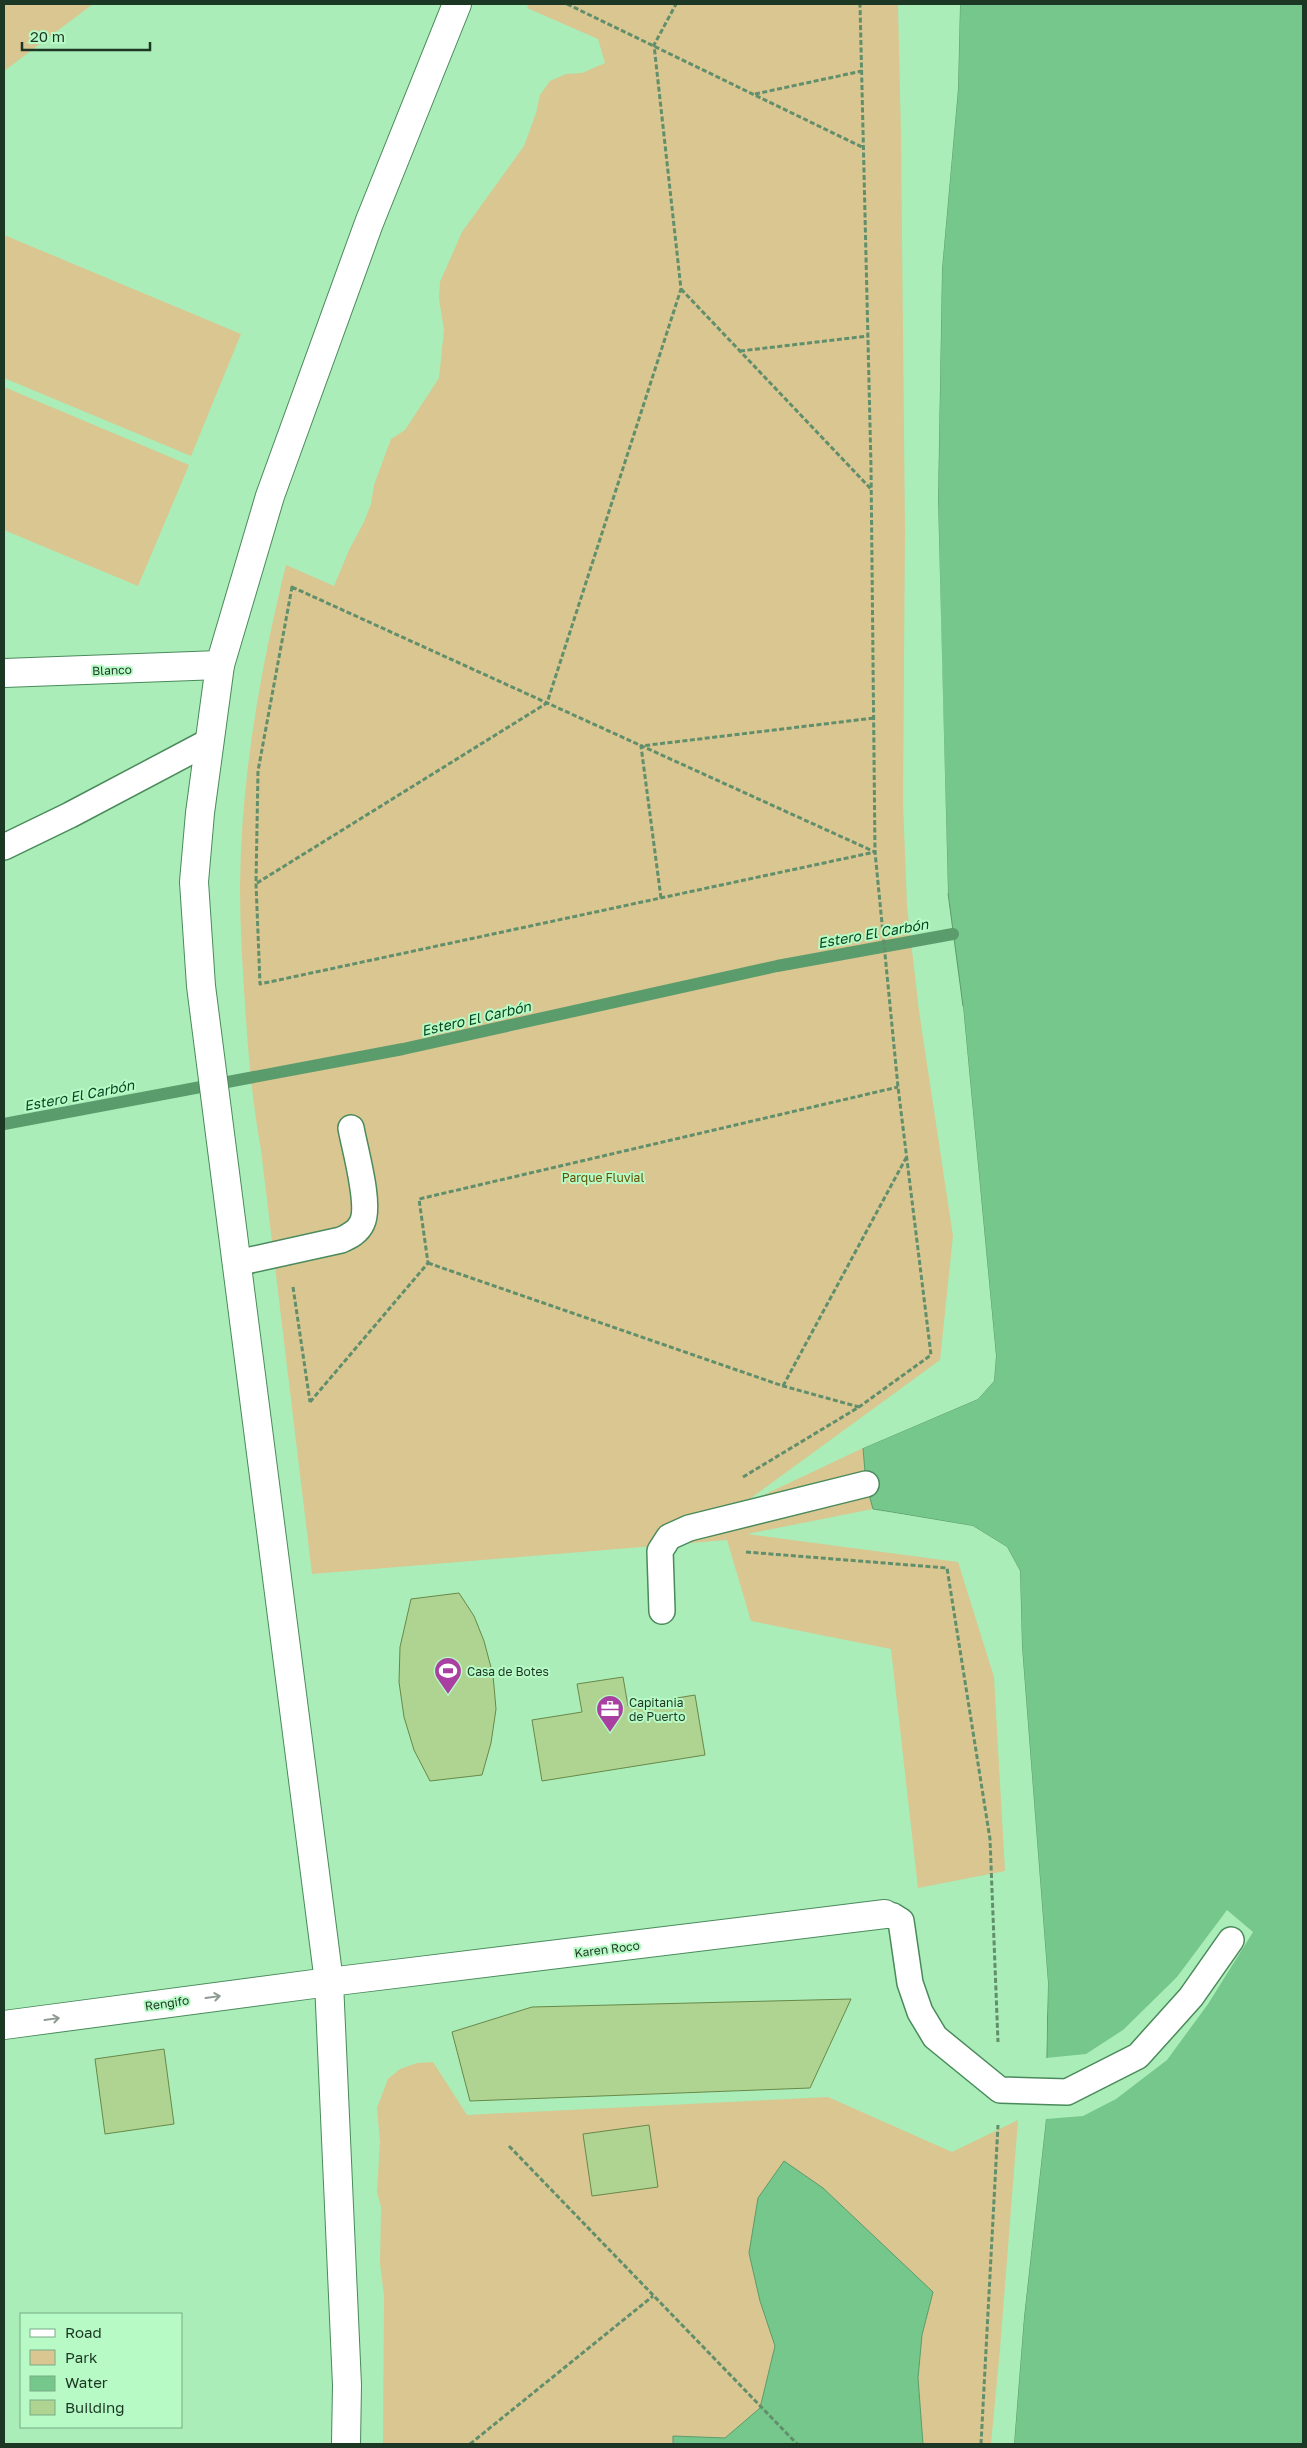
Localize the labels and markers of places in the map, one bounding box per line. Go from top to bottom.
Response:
sports icon: Casa de Botes [433,1656,463,1695]
place label: Casa de Botes [467,1664,549,1679]
office icon: Capitania de Puerto [595,1694,625,1733]
place label: Capitania de Puerto [629,1695,685,1724]

